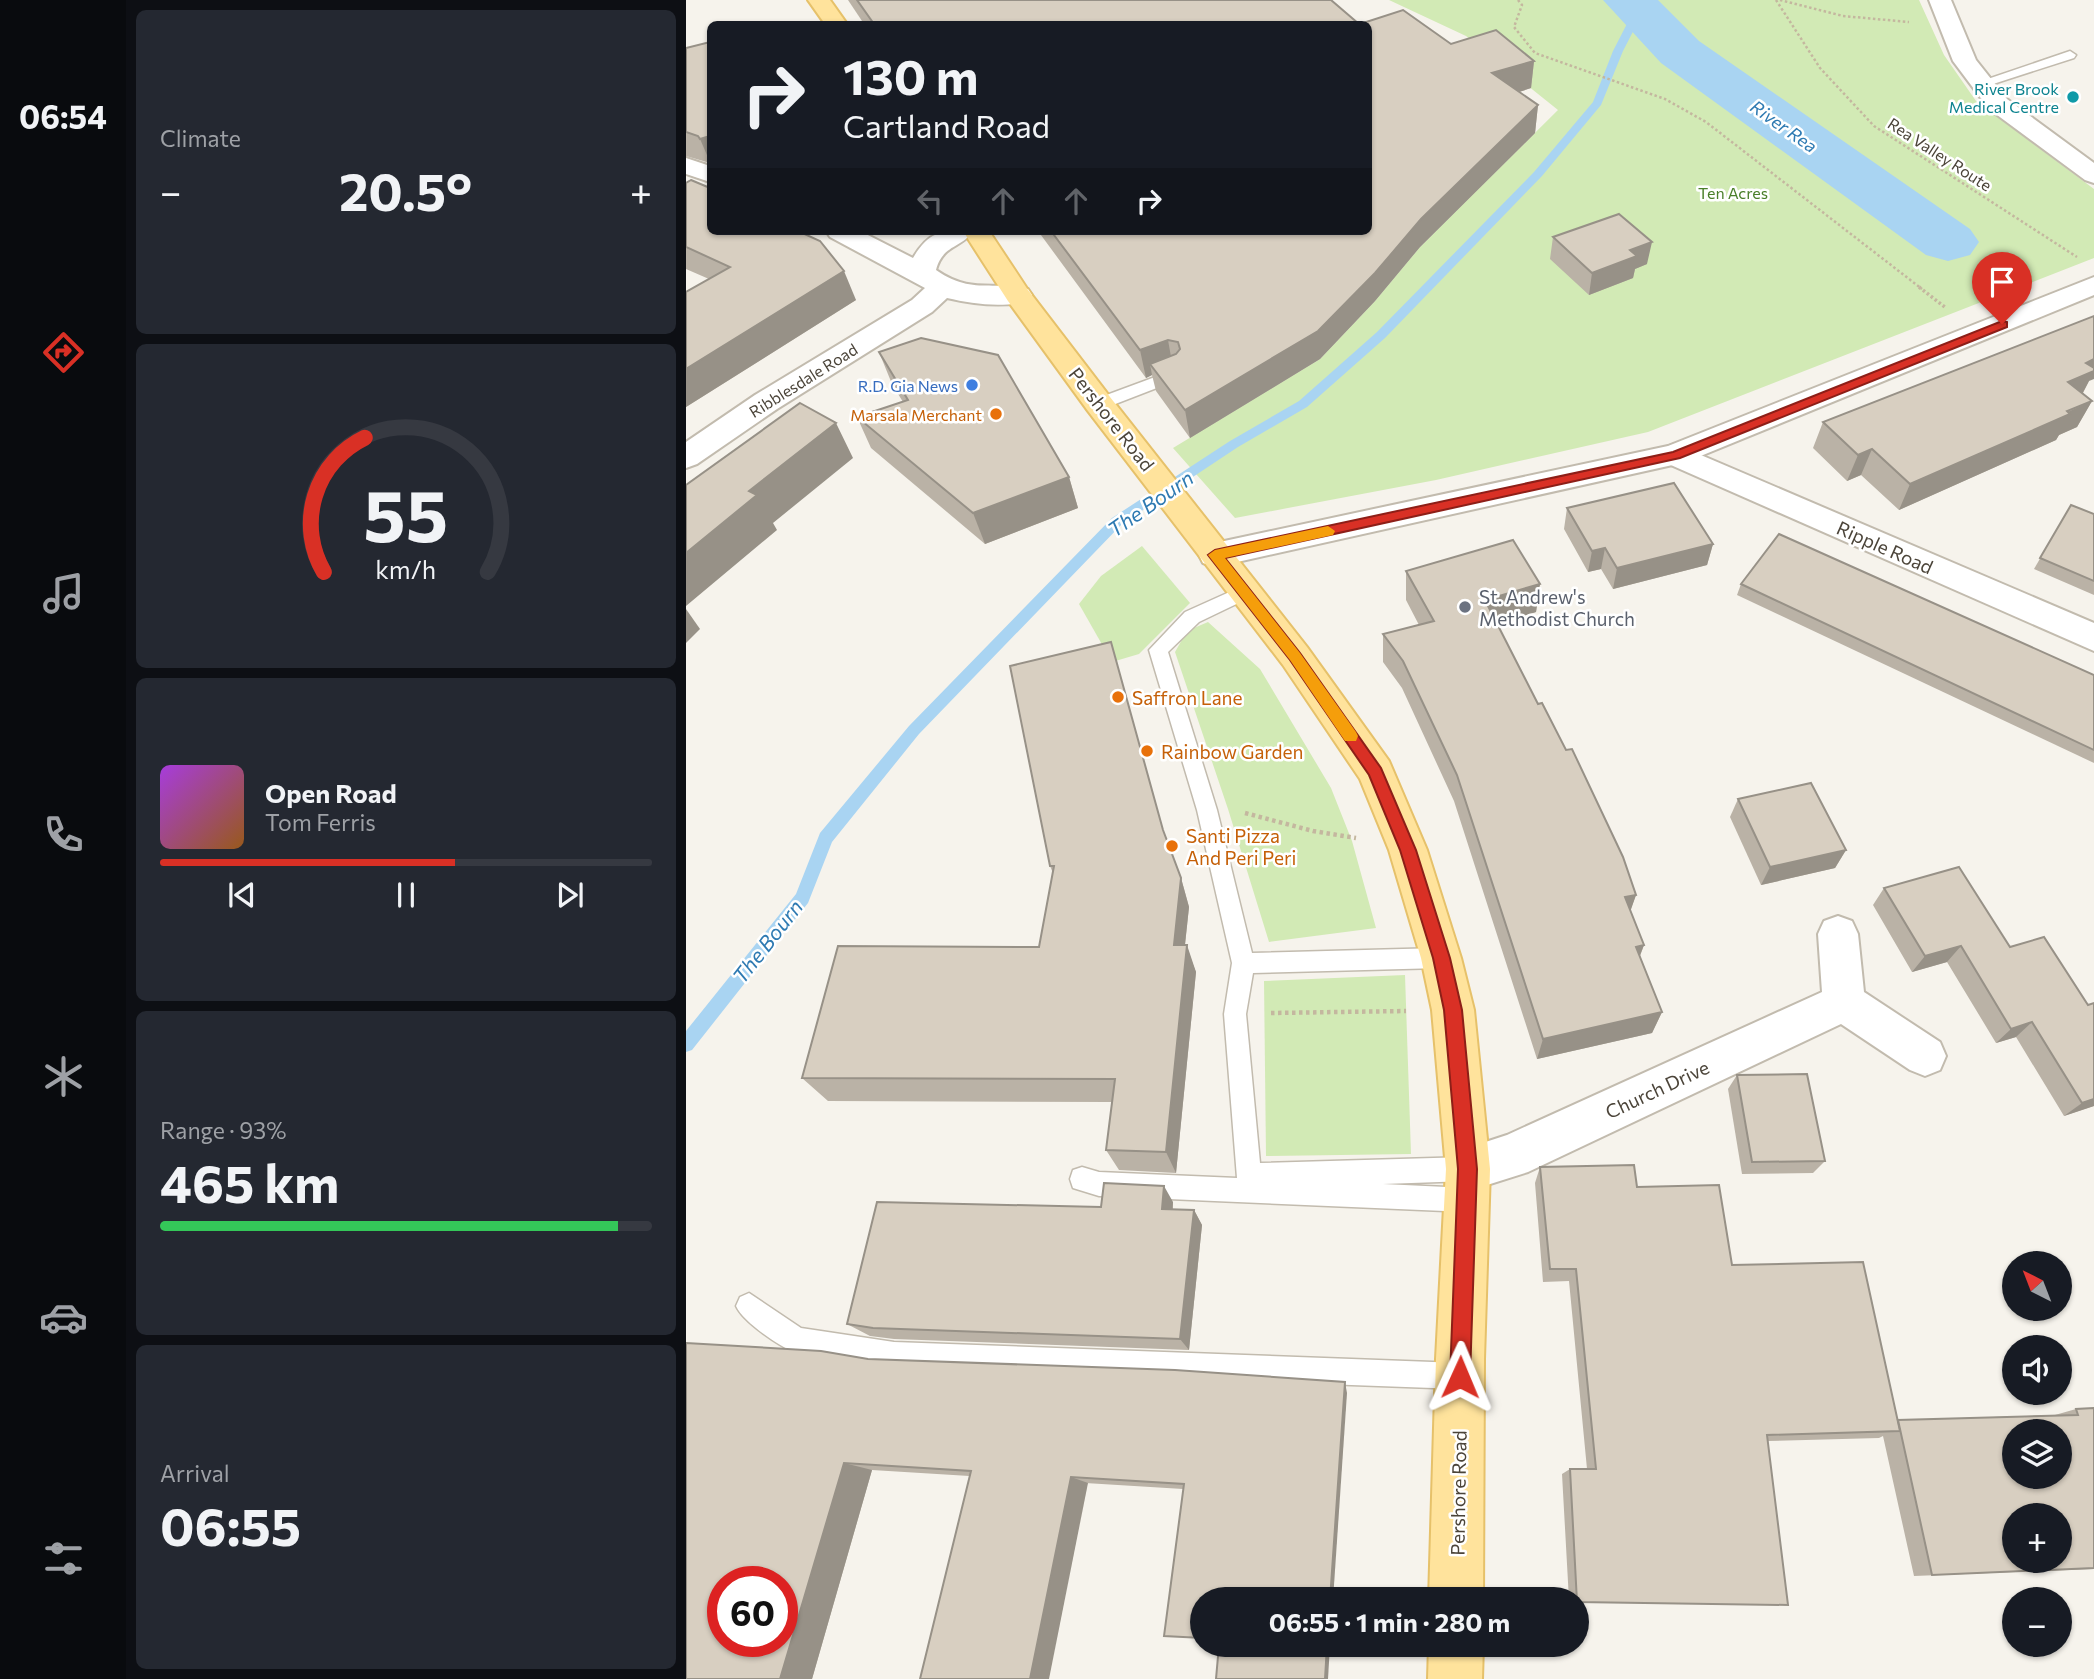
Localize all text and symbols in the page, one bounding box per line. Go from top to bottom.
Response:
text: 130 m [843,45,978,105]
icon: right [728,49,819,140]
place label: River Brook Medical Centre [1949,79,2059,116]
marker: River Brook Medical Centre [2065,89,2081,105]
water label: River Rea [1746,95,1822,157]
text: 06:54 [19,96,107,136]
text: Cartland Road [843,105,1050,145]
street label: Rea Valley Route [1885,113,1995,195]
text: Climate [160,124,241,152]
text: 20.5° [339,158,472,222]
text: − [160,167,182,214]
text: + [630,167,652,214]
icon: left [911,182,949,220]
icon: ahead [984,182,1022,220]
icon: ahead [1057,182,1095,220]
icon: right [1130,182,1168,220]
park label: Ten Acres [1698,183,1768,202]
pin [1972,252,2032,324]
icon: arrive [1983,263,2021,301]
icon: directions [39,328,88,377]
street label: Ribblesdale Road [745,339,861,421]
street label: Pershore Road [1064,363,1160,475]
place label: R.D. Gia News [858,376,958,395]
marker: R.D. Gia News [964,377,980,393]
place label: Marsala Merchant [850,405,982,424]
marker: Marsala Merchant [988,406,1004,422]
water label: The Bourn [1102,464,1198,542]
text: 55 [364,468,448,557]
street label: Ripple Road [1833,516,1937,578]
text: km/h [376,553,436,583]
icon: music [39,569,88,618]
place label: St. Andrew's Methodist Church [1479,585,1635,630]
marker: St. Andrew's Methodist Church [1457,599,1473,615]
place label: Saffron Lane [1132,686,1243,709]
marker: Saffron Lane [1110,689,1126,705]
place label: Rainbow Garden [1161,740,1304,763]
marker: Rainbow Garden [1139,743,1155,759]
text: Open Road [265,777,397,808]
text: Tom Ferris [265,808,376,836]
icon: phone [39,810,88,859]
place label: Santi Pizza And Peri Peri [1186,824,1296,869]
marker: Santi Pizza And Peri Peri [1164,838,1180,854]
icon: previous [223,876,261,914]
icon: pause [387,876,425,914]
icon: next [551,876,589,914]
water label: The Bourn [727,894,807,988]
icon: climate [39,1052,88,1101]
street label: Church Drive [1602,1055,1712,1123]
text: Range · 93% [160,1116,286,1144]
text: 465 km [160,1150,339,1214]
north arrow [2002,1251,2072,1321]
map controls [2002,1251,2072,1657]
icon: car [39,1293,88,1342]
button: sound [2002,1335,2072,1405]
position arrow [1423,1340,1497,1414]
button: layers [2002,1419,2072,1489]
street label: Pershore Road [1445,1430,1471,1556]
text: Arrival [160,1459,230,1487]
text: 06:55 [160,1493,301,1557]
button: + [2002,1503,2072,1573]
icon: filters [39,1534,88,1583]
speed limit sign: 60 [707,1566,798,1657]
button: − [2002,1587,2072,1657]
text: 06:55 · 1 min · 280 m [1269,1606,1510,1637]

